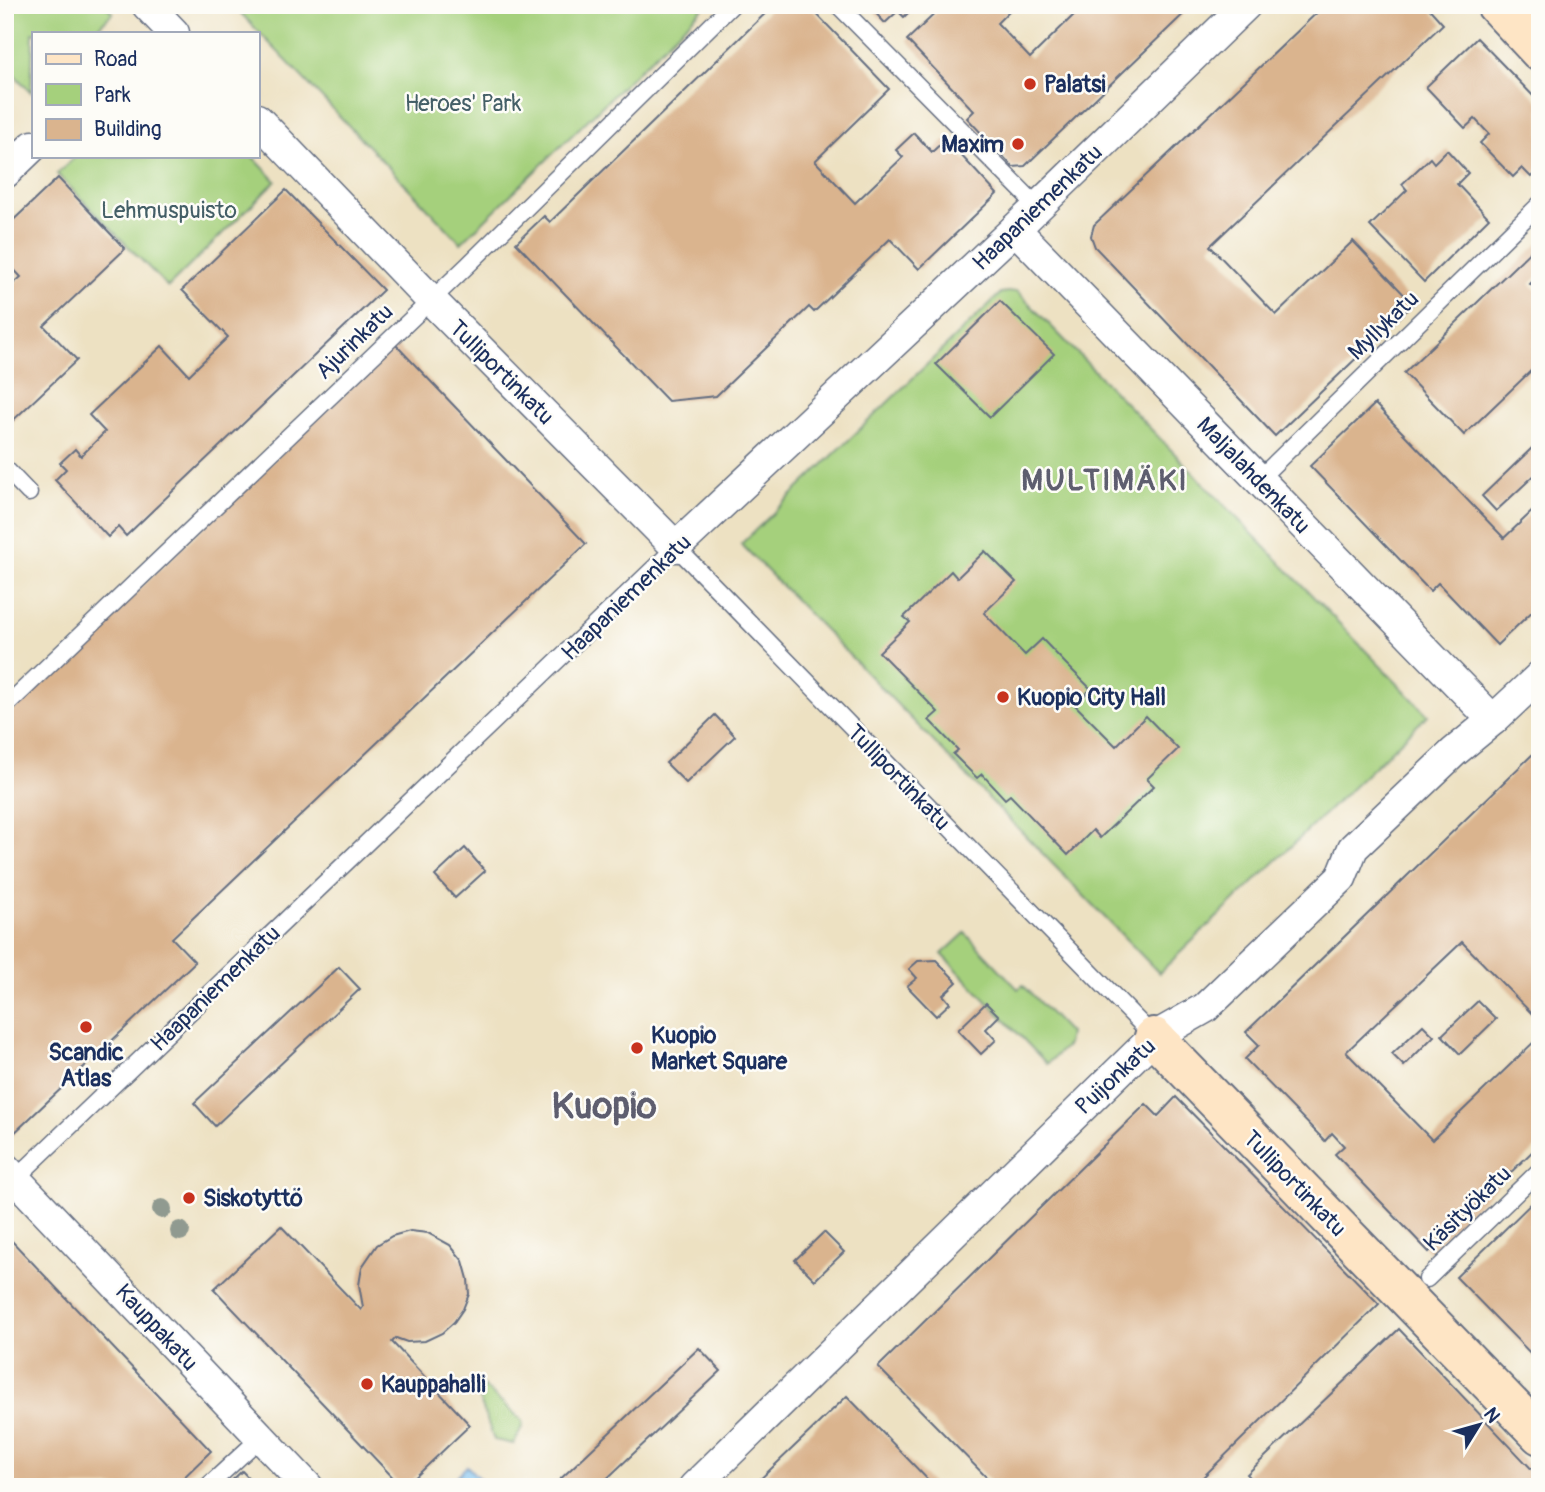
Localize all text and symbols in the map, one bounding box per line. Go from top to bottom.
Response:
legend [32,32,259,158]
text: Road [94,46,138,73]
place label: Palatsi [1044,70,1106,99]
marker: Palatsi [1022,76,1038,92]
text: Park [94,82,131,109]
park label: Heroes' Park [405,89,522,118]
text: Building [94,116,161,143]
place label: Maxim [941,130,1004,159]
marker: Maxim [1010,136,1026,152]
street label: Haapaniemenkatu [966,138,1108,277]
park label: Lehmuspuisto [101,196,237,225]
street label: Myllykatu [1342,285,1425,366]
street label: Ajurinkatu [309,297,399,385]
street label: Tulliportinkatu [443,314,560,431]
street label: Maljalahdenkatu [1191,411,1317,540]
district label: MULTIMÄKI [1021,462,1189,499]
street label: Haapaniemenkatu [555,528,697,667]
place label: Kuopio City Hall [1017,683,1166,712]
marker: Kuopio City Hall [995,689,1011,705]
street label: Tulliportinkatu [841,718,957,837]
street label: Haapaniemenkatu [144,919,286,1058]
marker: Scandic Atlas [78,1019,94,1035]
place label: Kuopio Market Square [651,1021,788,1076]
street label: Puijonkatu [1069,1032,1162,1121]
place label: Scandic Atlas [48,1038,124,1093]
marker: Kuopio Market Square [629,1040,645,1056]
district label: Kuopio [551,1083,657,1130]
street label: Tulliportinkatu [1237,1124,1353,1243]
street label: Käsityökatu [1417,1159,1517,1257]
place label: Siskotyttö [203,1184,303,1213]
marker: Siskotyttö [181,1190,197,1206]
street label: Kauppakatu [109,1278,204,1377]
place label: Kauppahalli [381,1370,486,1399]
marker: Kauppahalli [359,1376,375,1392]
north arrow [1444,1390,1514,1460]
text: N [1478,1403,1505,1428]

